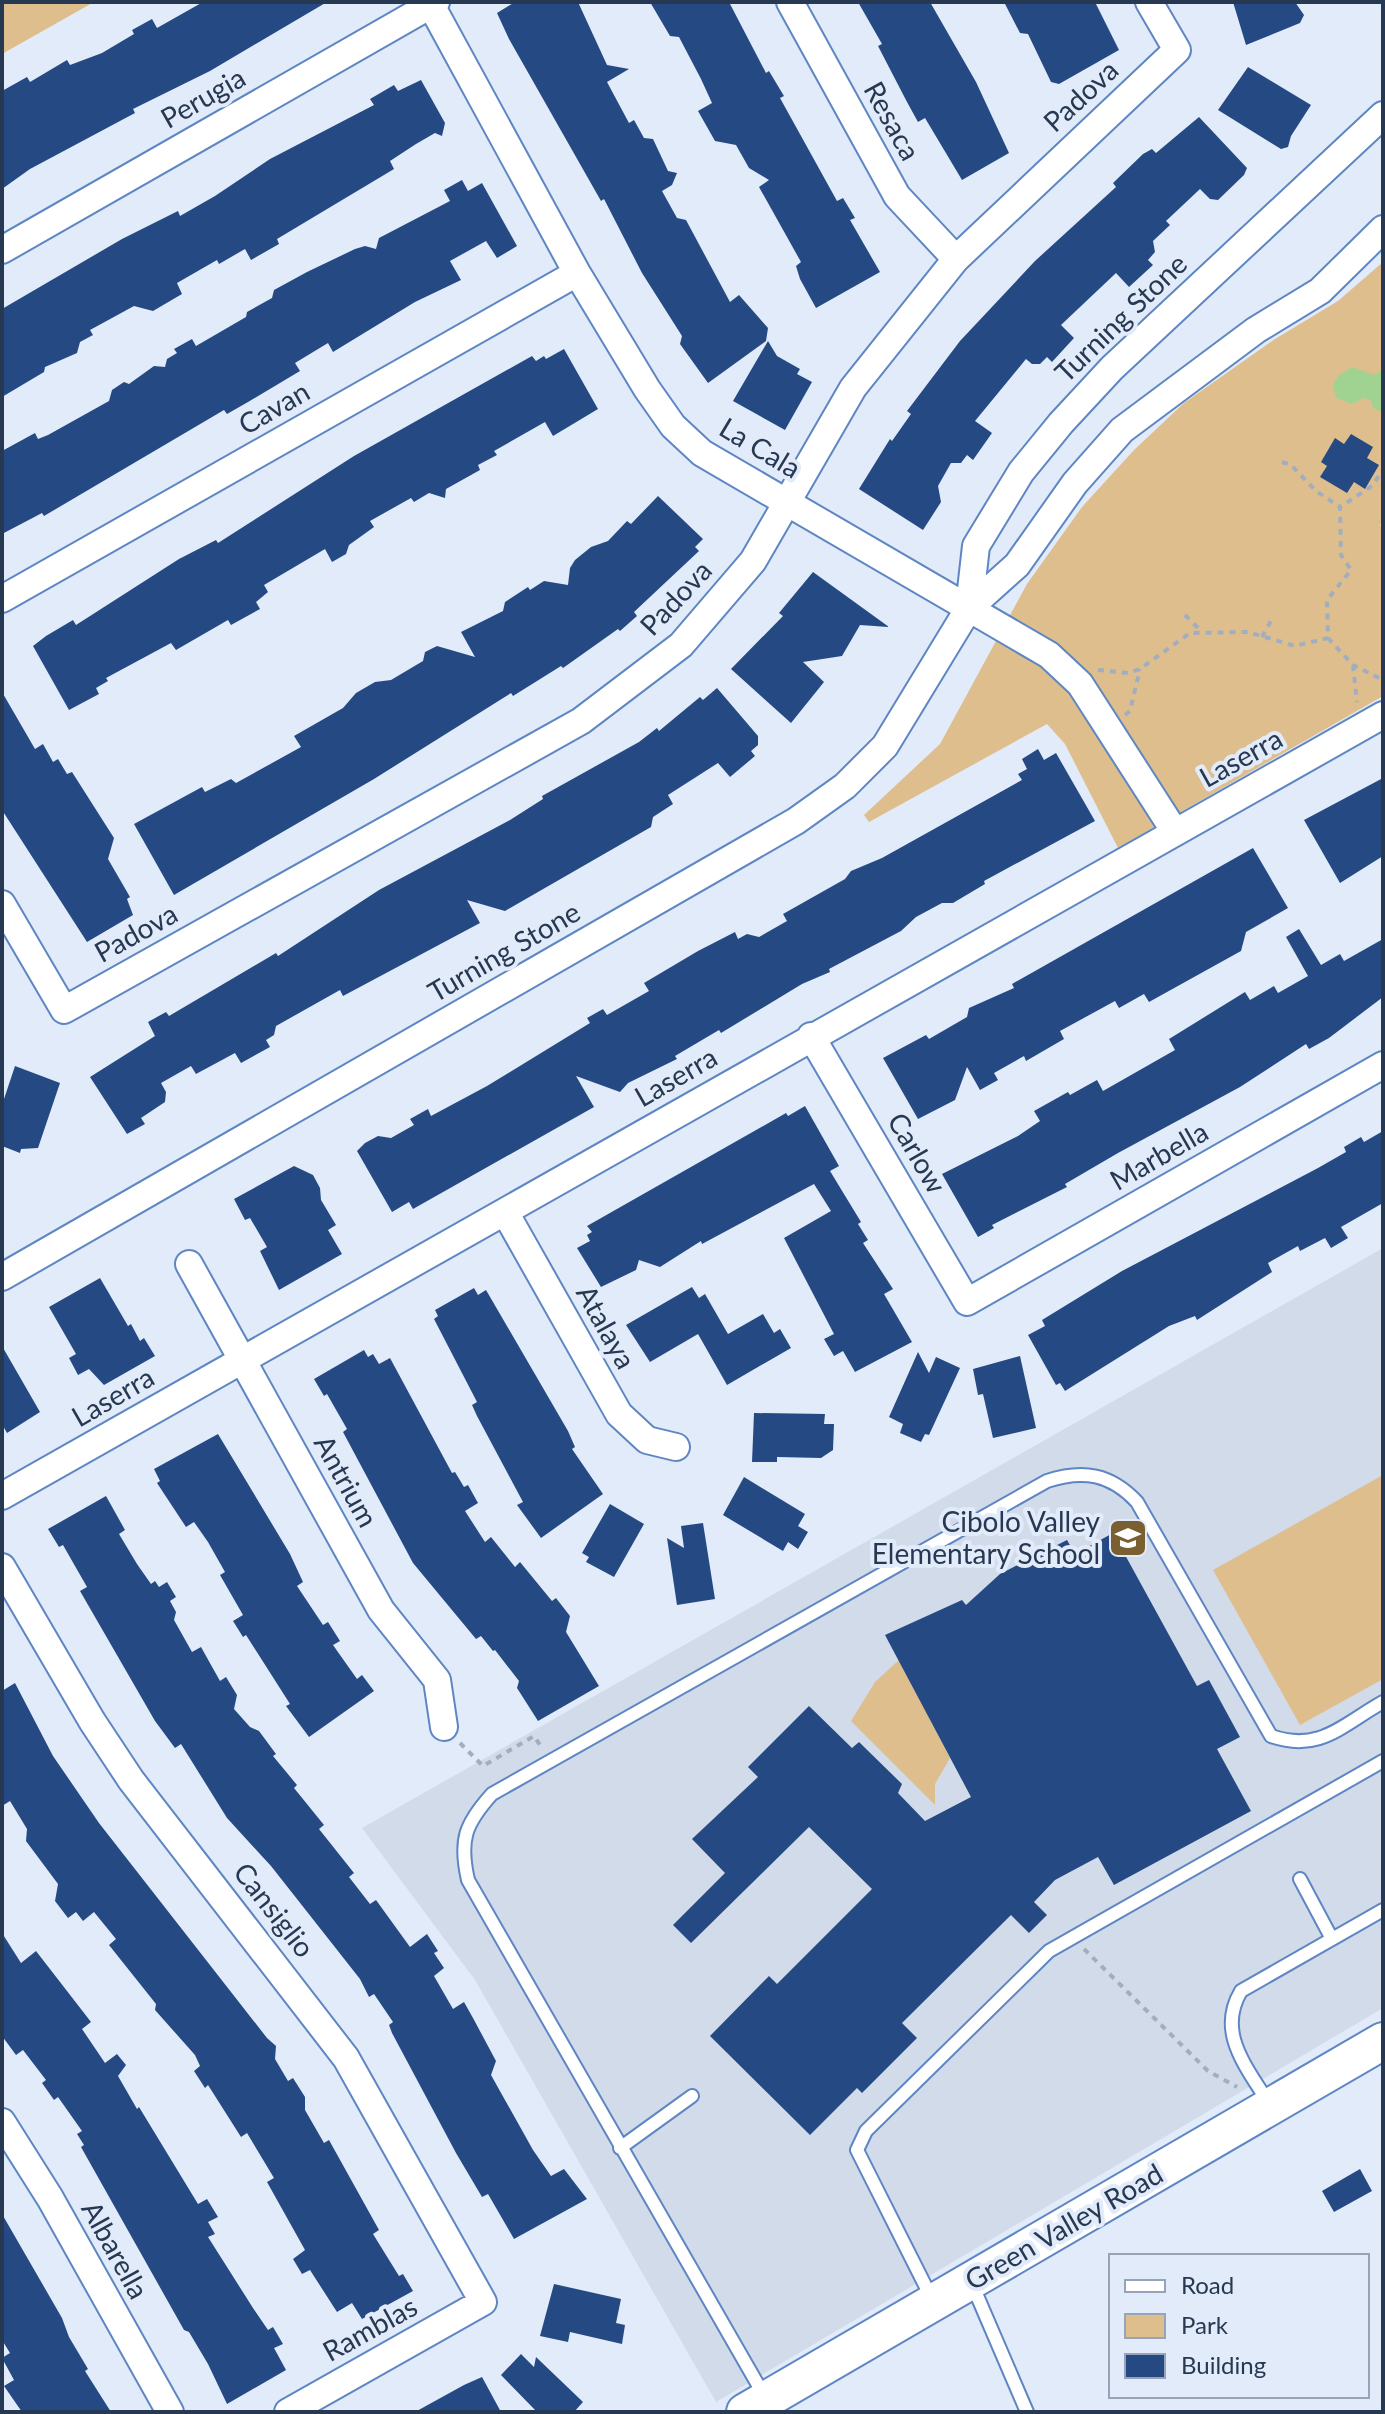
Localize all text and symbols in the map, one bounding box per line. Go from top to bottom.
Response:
street label: Padova [1036,52,1125,138]
street label: Perugia [154,59,251,135]
street label: Resaca [857,75,928,166]
street label: Turning Stone [1047,246,1193,389]
street label: Cavan [232,373,315,441]
street label: La Cala [714,410,807,485]
street label: Padova [632,553,718,642]
street label: Laserra [1193,721,1288,794]
street label: Turning Stone [421,894,586,1008]
street label: Padova [88,896,183,969]
street label: Laserra [628,1039,723,1113]
street label: Carlow [881,1106,954,1199]
street label: Marbella [1104,1114,1213,1197]
street label: Atalaya [570,1279,644,1374]
street label: Laserra [65,1359,160,1433]
street label: Antrium [308,1429,386,1532]
place label: Cibolo Valley Elementary School [872,1504,1101,1570]
school or university icon: Cibolo Valley Elementary School [1107,1517,1149,1559]
street label: Cansiglio [227,1855,322,1964]
street label: Green Valley Road [959,2156,1168,2297]
street label: Albarella [75,2195,157,2304]
legend [1109,2254,1369,2398]
text: Road [1181,2270,1234,2299]
street label: Ramblas [316,2288,423,2368]
text: Park [1181,2310,1229,2339]
text: Building [1181,2350,1266,2379]

